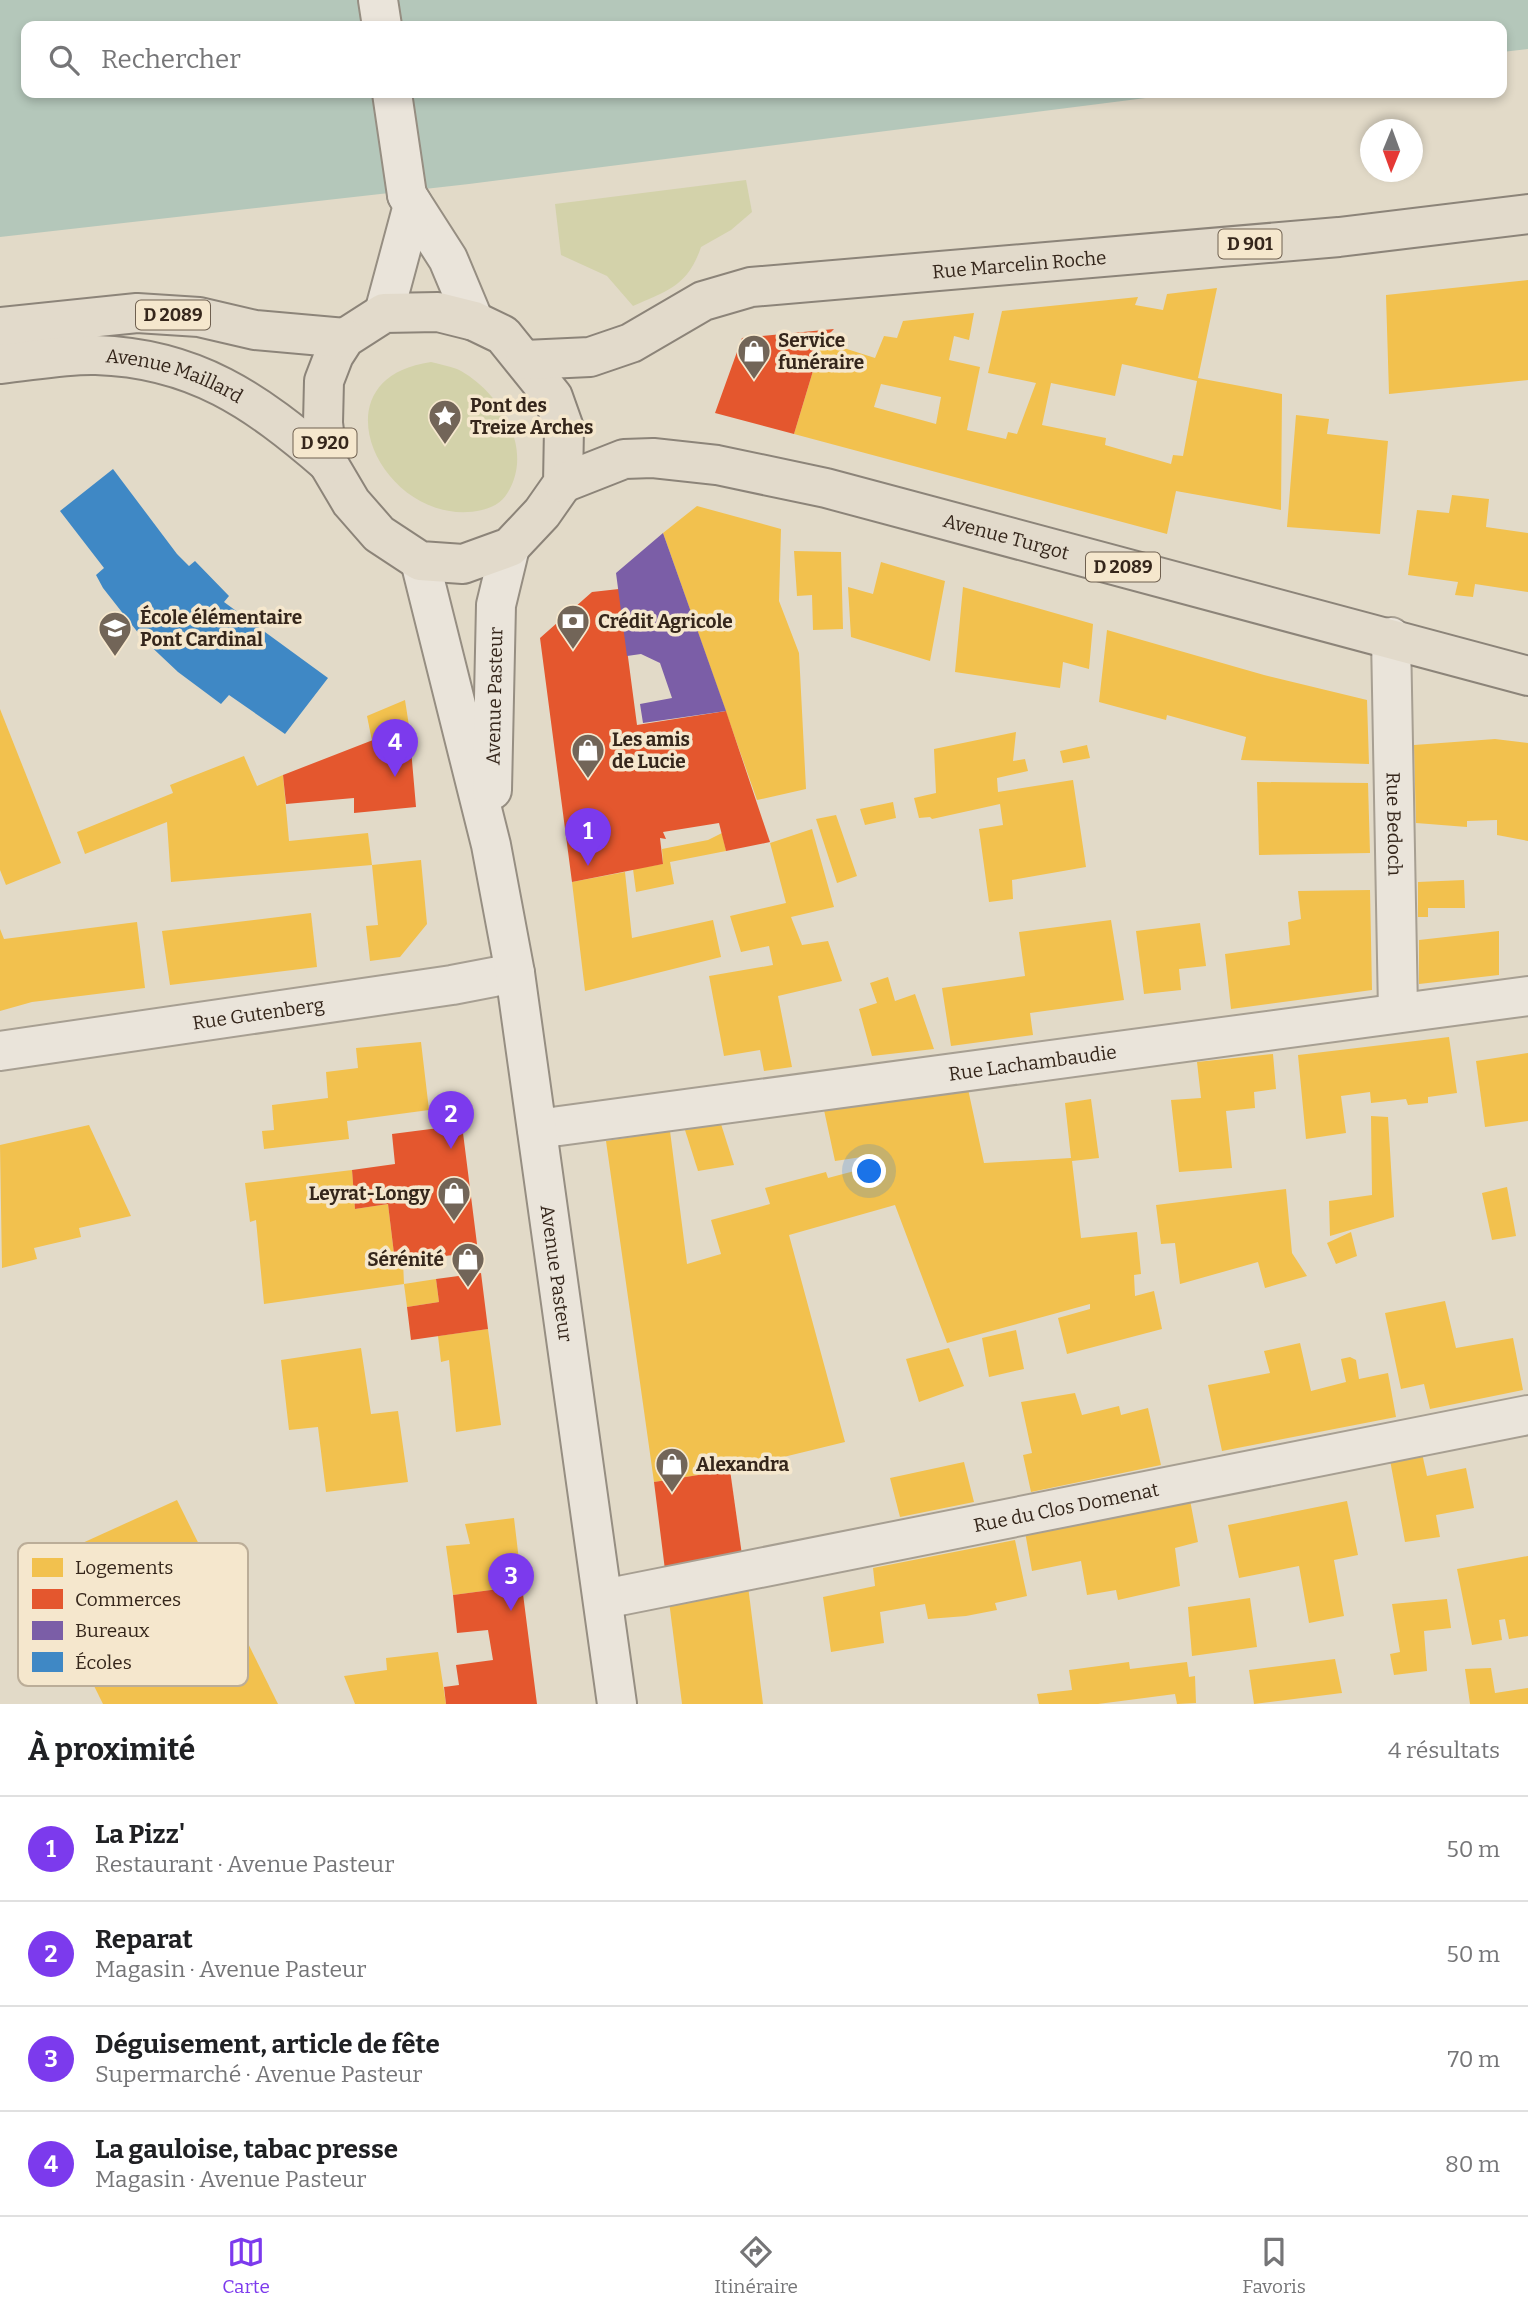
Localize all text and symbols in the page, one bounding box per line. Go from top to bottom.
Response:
search box [21,21,1507,98]
icon: search [45,41,83,79]
text: Rechercher [101,44,241,75]
north arrow [1360,119,1423,182]
road number: D 901 [1218,230,1282,258]
street label: Rue Marcelin Roche [931,246,1107,284]
road number: D 2089 [136,300,210,330]
place label: Service funéraire [778,329,864,374]
shop icon: Service funéraire [735,332,773,381]
street label: Avenue Maillard [105,344,247,408]
place label: Pont des Treize Arches [470,394,593,439]
place icon: Pont des Treize Arches [426,397,464,446]
road number: D 920 [294,428,356,458]
street label: Avenue Turgot [941,509,1072,565]
road number: D 2089 [1086,552,1160,582]
bank icon: Crédit Agricole [554,602,592,651]
place label: École élémentaire Pont Cardinal [140,604,302,651]
school or university icon: École élémentaire Pont Cardinal [96,609,134,658]
place label: Crédit Agricole [598,610,733,633]
street label: Avenue Pasteur [482,626,508,765]
pin: 4 [372,719,418,777]
place label: Les amis de Lucie [612,728,690,773]
shop icon: Les amis de Lucie [569,731,607,780]
street label: Rue Bedoch [1382,772,1406,876]
pin: 1 [565,808,611,866]
street label: Rue Gutenberg [191,993,326,1035]
street label: Rue Lachambaudie [947,1040,1118,1086]
pin: 2 [428,1091,474,1149]
your location [852,1154,886,1188]
shop icon: Leyrat-Longy [435,1174,473,1223]
place label: Leyrat-Longy [309,1182,430,1205]
street label: Avenue Pasteur [535,1203,577,1344]
shop icon: Sérénité [449,1240,487,1289]
place label: Sérénité [367,1248,444,1271]
shop icon: Alexandra [653,1445,691,1494]
place label: Alexandra [696,1453,789,1476]
street label: Rue du Clos Domenat [971,1478,1161,1537]
legend [18,1543,248,1686]
pin: 3 [488,1553,534,1611]
text: Logements [75,1556,173,1579]
text: Commerces [75,1588,181,1611]
text: Bureaux [75,1619,150,1642]
text: Écoles [75,1651,132,1674]
text: À proximité [28,1732,195,1768]
text: 4 résultats [1388,1736,1500,1764]
text: La Pizz' [95,1819,185,1850]
text: 1 [46,1835,56,1863]
text: 50 m [1446,1835,1500,1863]
text: Restaurant · Avenue Pasteur [95,1850,394,1878]
text: Reparat [95,1924,193,1955]
text: 2 [45,1940,57,1968]
text: 50 m [1446,1940,1500,1968]
text: Magasin · Avenue Pasteur [95,1955,367,1983]
text: Déguisement, article de fête [95,2029,440,2060]
text: 3 [44,2045,58,2073]
text: 70 m [1448,2045,1500,2073]
text: Supermarché · Avenue Pasteur [95,2060,423,2088]
text: La gauloise, tabac presse [95,2134,398,2165]
text: 4 [44,2150,58,2178]
text: 80 m [1445,2150,1500,2178]
text: Magasin · Avenue Pasteur [95,2165,367,2193]
tab: Carte [222,2233,270,2298]
tab: Itinéraire [714,2233,798,2298]
tab: Favoris [1242,2233,1306,2298]

